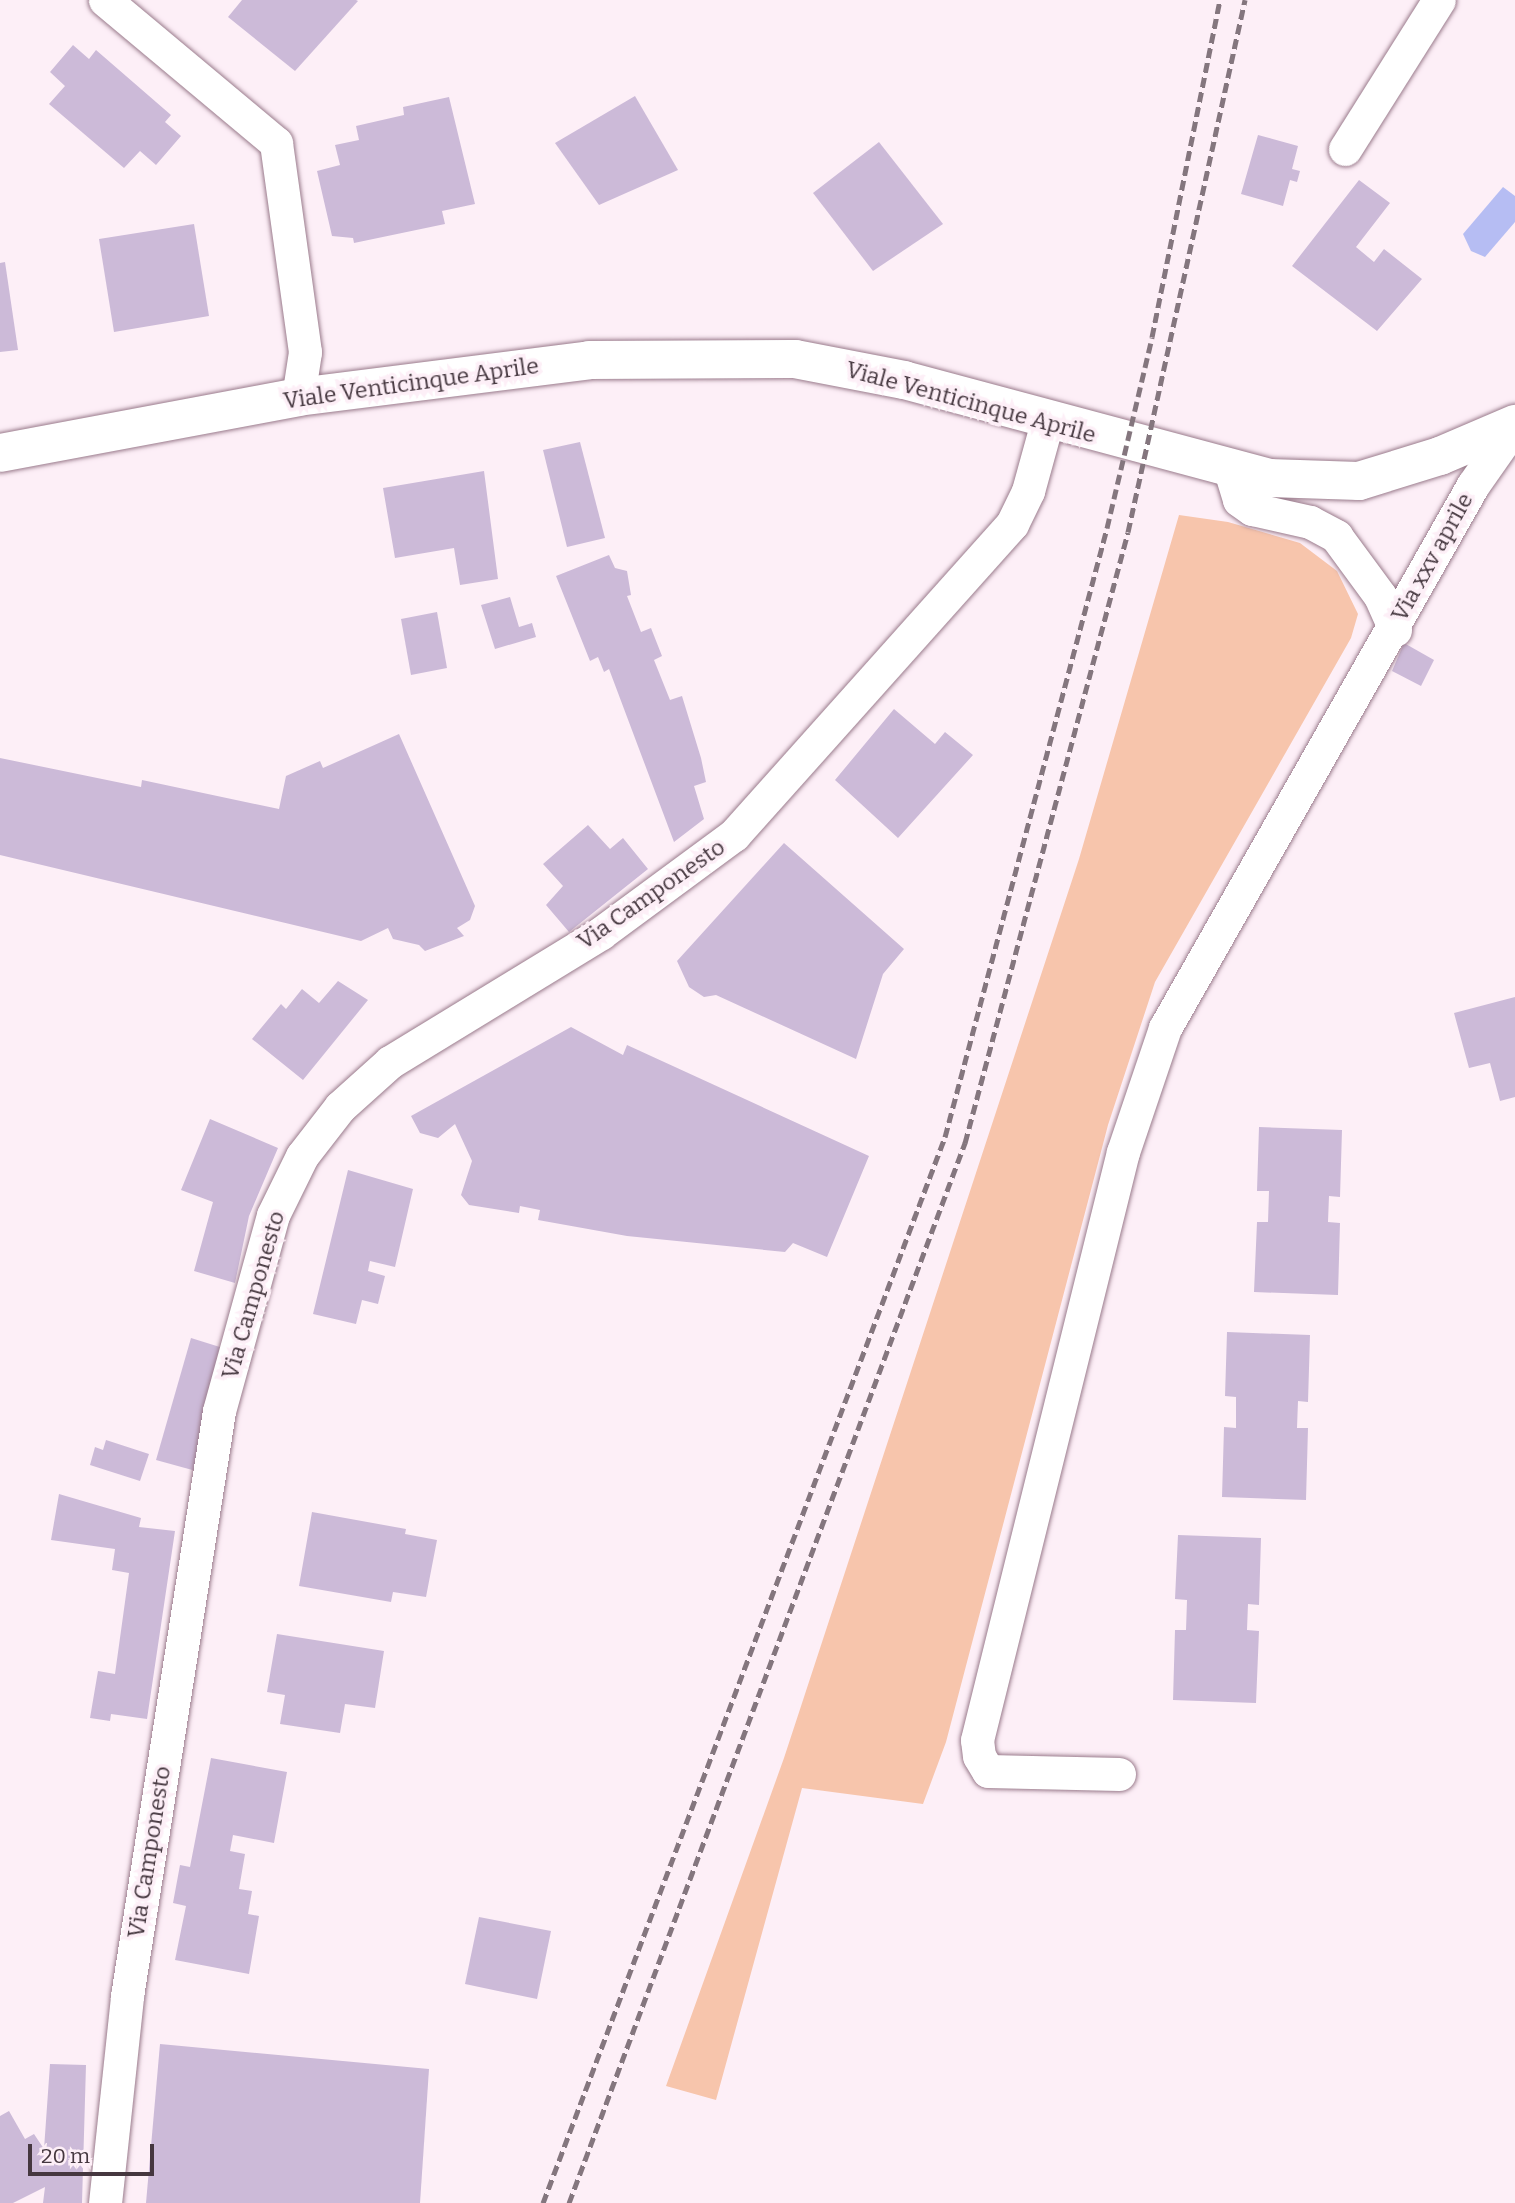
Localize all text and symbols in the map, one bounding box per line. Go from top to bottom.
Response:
street label: Viale Venticinque Aprile [282,351,540,415]
street label: Viale Venticinque Aprile [843,355,1099,449]
street label: Via xxv aprile [1385,488,1479,626]
street label: Via Camponesto [572,833,730,955]
street label: Via Camponesto [216,1208,290,1382]
street label: Via Camponesto [122,1764,176,1940]
scale bar [32,2130,158,2174]
text: 20 m [41,2143,90,2169]

